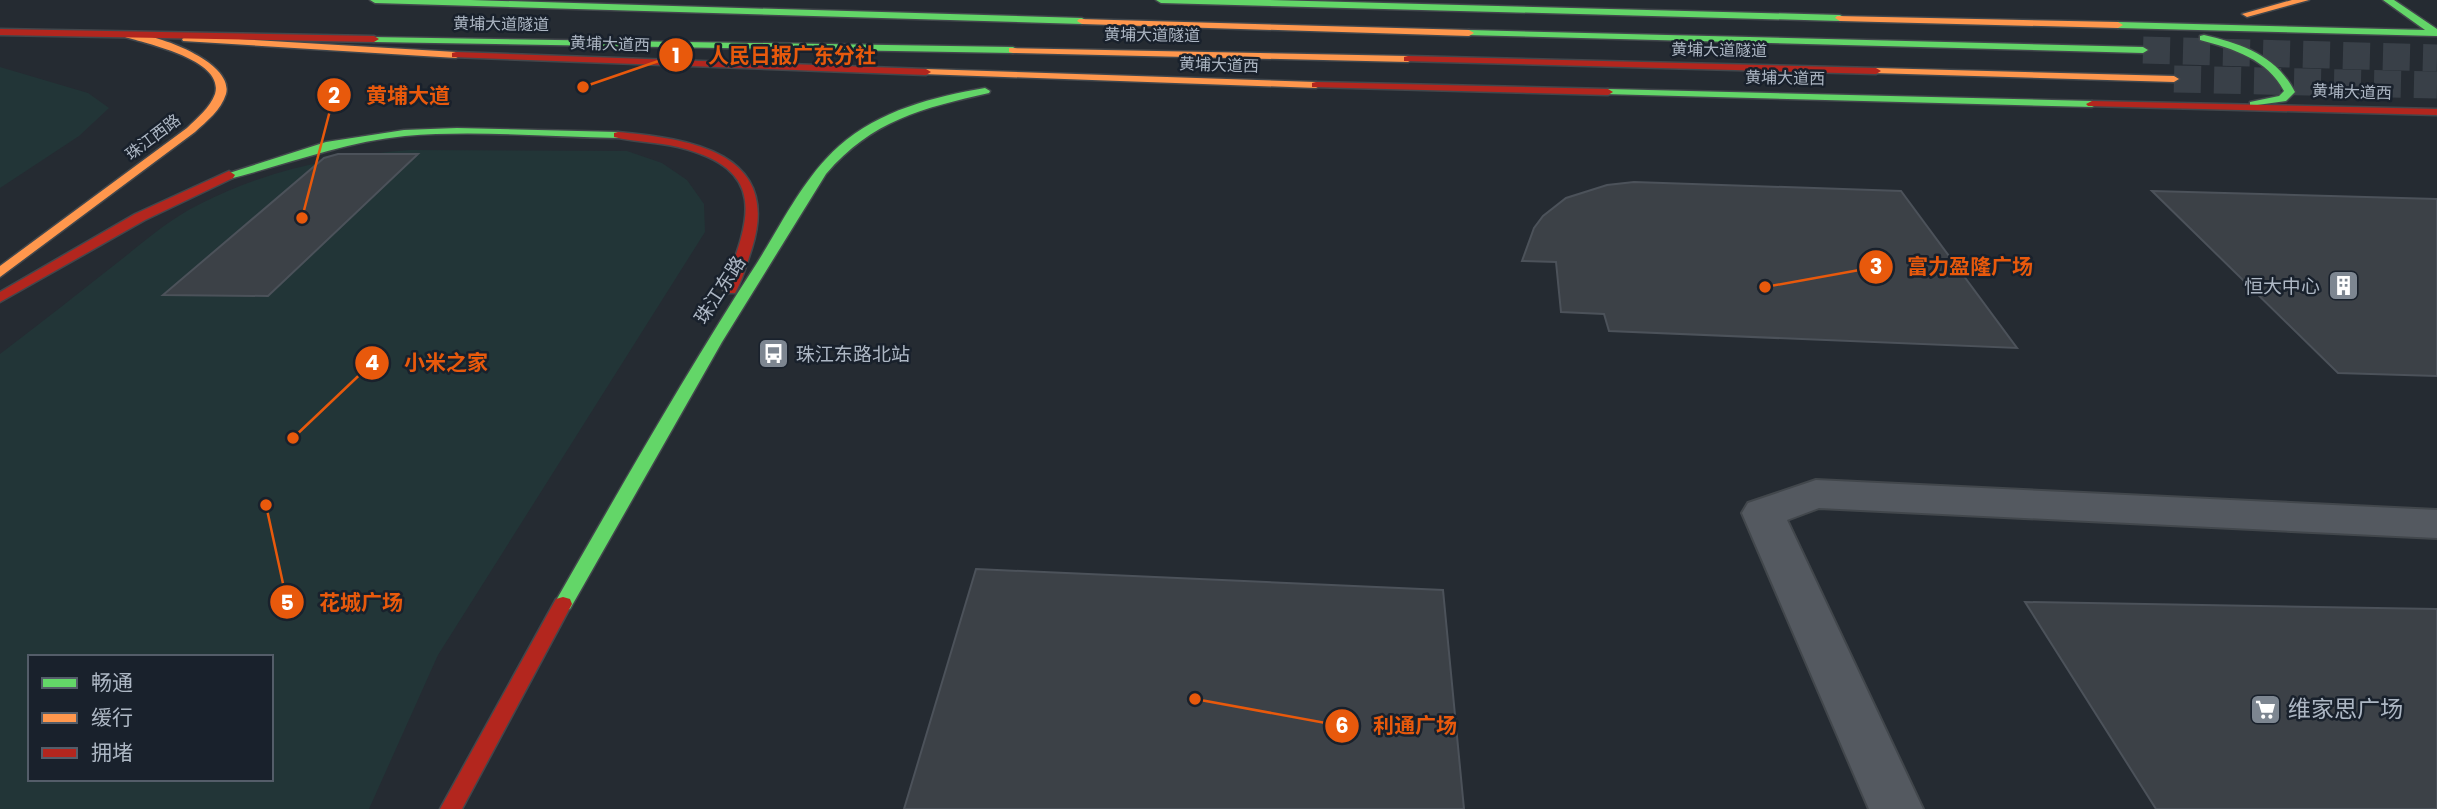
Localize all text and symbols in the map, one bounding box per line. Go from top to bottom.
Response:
street label: 黄埔大道隧道 [453,12,549,36]
street label: 黄埔大道隧道 [1104,23,1200,47]
street label: 黄埔大道西 [570,31,650,57]
callout: 人民日报广东分社 [659,34,890,76]
street label: 黄埔大道隧道 [1671,38,1767,62]
text: 1 [672,41,680,70]
text: 人民日报广东分社 [708,41,876,70]
street label: 黄埔大道西 [1179,52,1259,78]
street label: 黄埔大道西 [1745,66,1825,90]
callout: 黄埔大道 [317,74,464,116]
street label: 黄埔大道西 [2312,79,2392,105]
text: 2 [328,81,340,110]
text: 黄埔大道 [366,81,450,110]
street label: 珠江西路 [121,109,185,165]
callout: 富力盈隆广场 [1858,246,2047,288]
street label: 珠江东路 [688,251,752,329]
text: 3 [1870,252,1882,281]
text: 富力盈隆广场 [1907,252,2033,281]
building icon: 恒大中心 [2326,269,2360,303]
place label: 恒大中心 [2244,273,2320,300]
bus stop icon: 珠江东路北站 [756,337,790,371]
place label: 珠江东路北站 [796,341,910,368]
callout: 小米之家 [355,342,502,384]
text: 4 [365,348,379,377]
text: 小米之家 [404,348,488,377]
callout: 花城广场 [270,581,417,623]
text: 5 [280,588,294,617]
text: 花城广场 [319,588,403,617]
legend [28,655,273,781]
text: 畅通 [91,668,133,697]
supermarket icon: 维家思广场 [2248,692,2282,726]
place label: 维家思广场 [2288,693,2403,725]
text: 缓行 [91,703,133,732]
callout: 利通广场 [1324,705,1471,747]
text: 6 [1335,711,1349,740]
text: 利通广场 [1373,711,1457,740]
text: 拥堵 [91,738,133,767]

